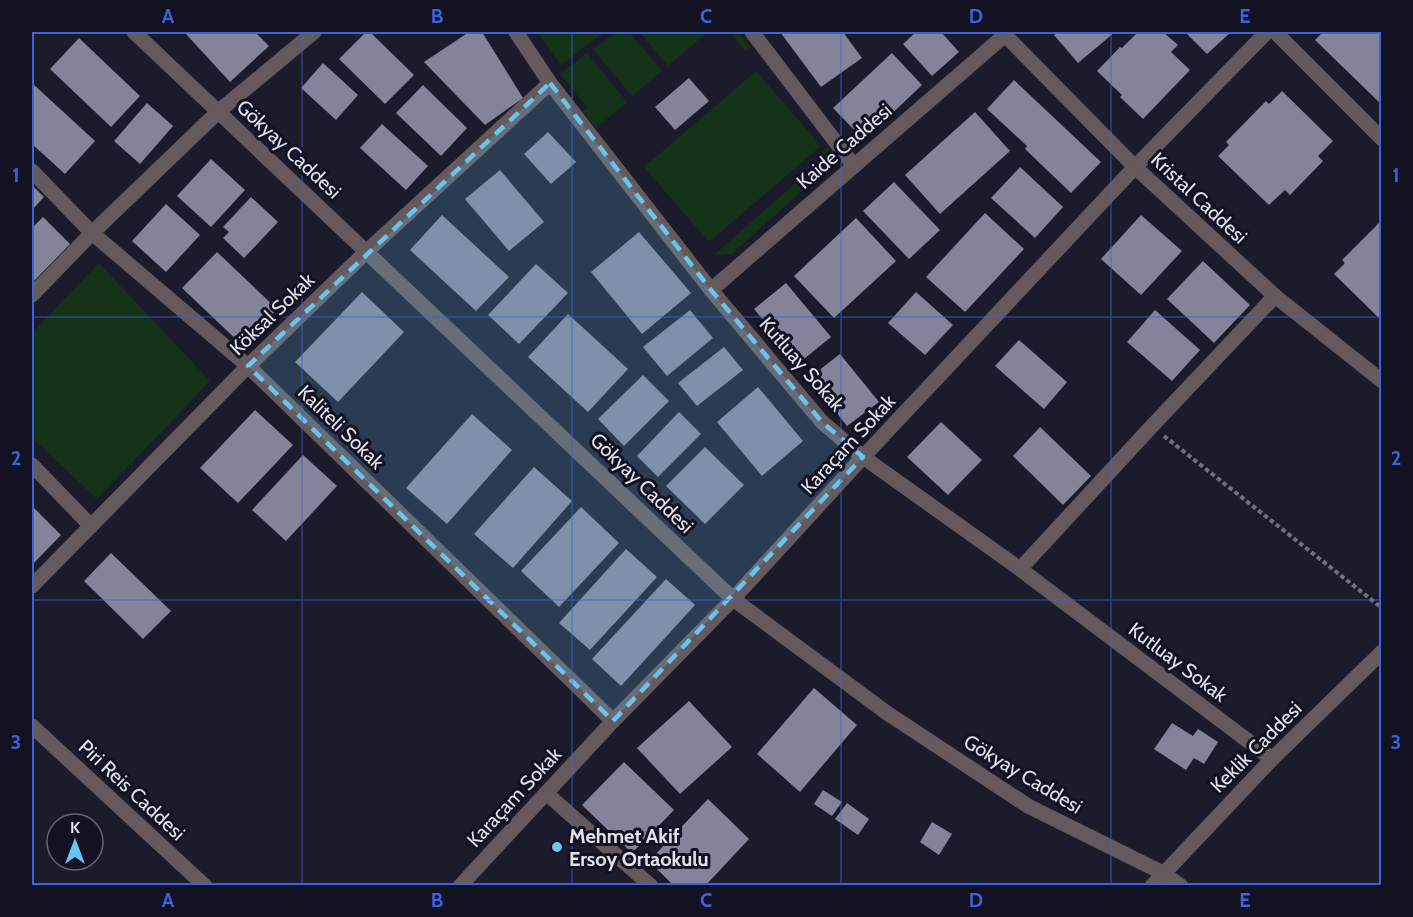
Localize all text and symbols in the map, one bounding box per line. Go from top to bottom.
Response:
text: A [162,4,175,28]
text: B [431,4,443,28]
text: C [700,4,712,28]
text: D [969,4,983,28]
text: E [1239,4,1251,28]
street label: Gökyay Caddesi [232,95,346,203]
street label: Kaide Caddesi [792,98,896,194]
street label: Kristal Caddesi [1146,147,1252,249]
text: 1 [12,163,20,187]
text: 1 [1392,163,1400,187]
street label: Köksal Sokak [225,268,319,360]
street label: Kutluay Sokak [755,312,850,416]
street label: Kaliteli Sokak [293,380,389,474]
street label: Karaçam Sokak [796,389,900,499]
street label: Gökyay Caddesi [585,428,699,538]
text: 2 [11,446,21,470]
text: 2 [1391,446,1401,470]
street label: Kutluay Sokak [1124,617,1232,707]
street label: Keklik Caddesi [1205,696,1307,798]
street label: Gökyay Caddesi [959,729,1087,819]
text: 3 [11,730,21,754]
text: 3 [1391,730,1401,754]
street label: Piri Reis Caddesi [74,735,190,845]
street label: Karaçam Sokak [462,742,566,852]
north arrow [45,812,105,872]
text: K [70,818,80,837]
place label: Mehmet Akif Ersoy Ortaokulu [569,824,709,871]
marker: Mehmet Akif Ersoy Ortaokulu [550,840,564,854]
text: A [162,888,175,912]
text: B [431,888,443,912]
text: C [700,888,712,912]
text: D [969,888,983,912]
text: E [1239,888,1251,912]

